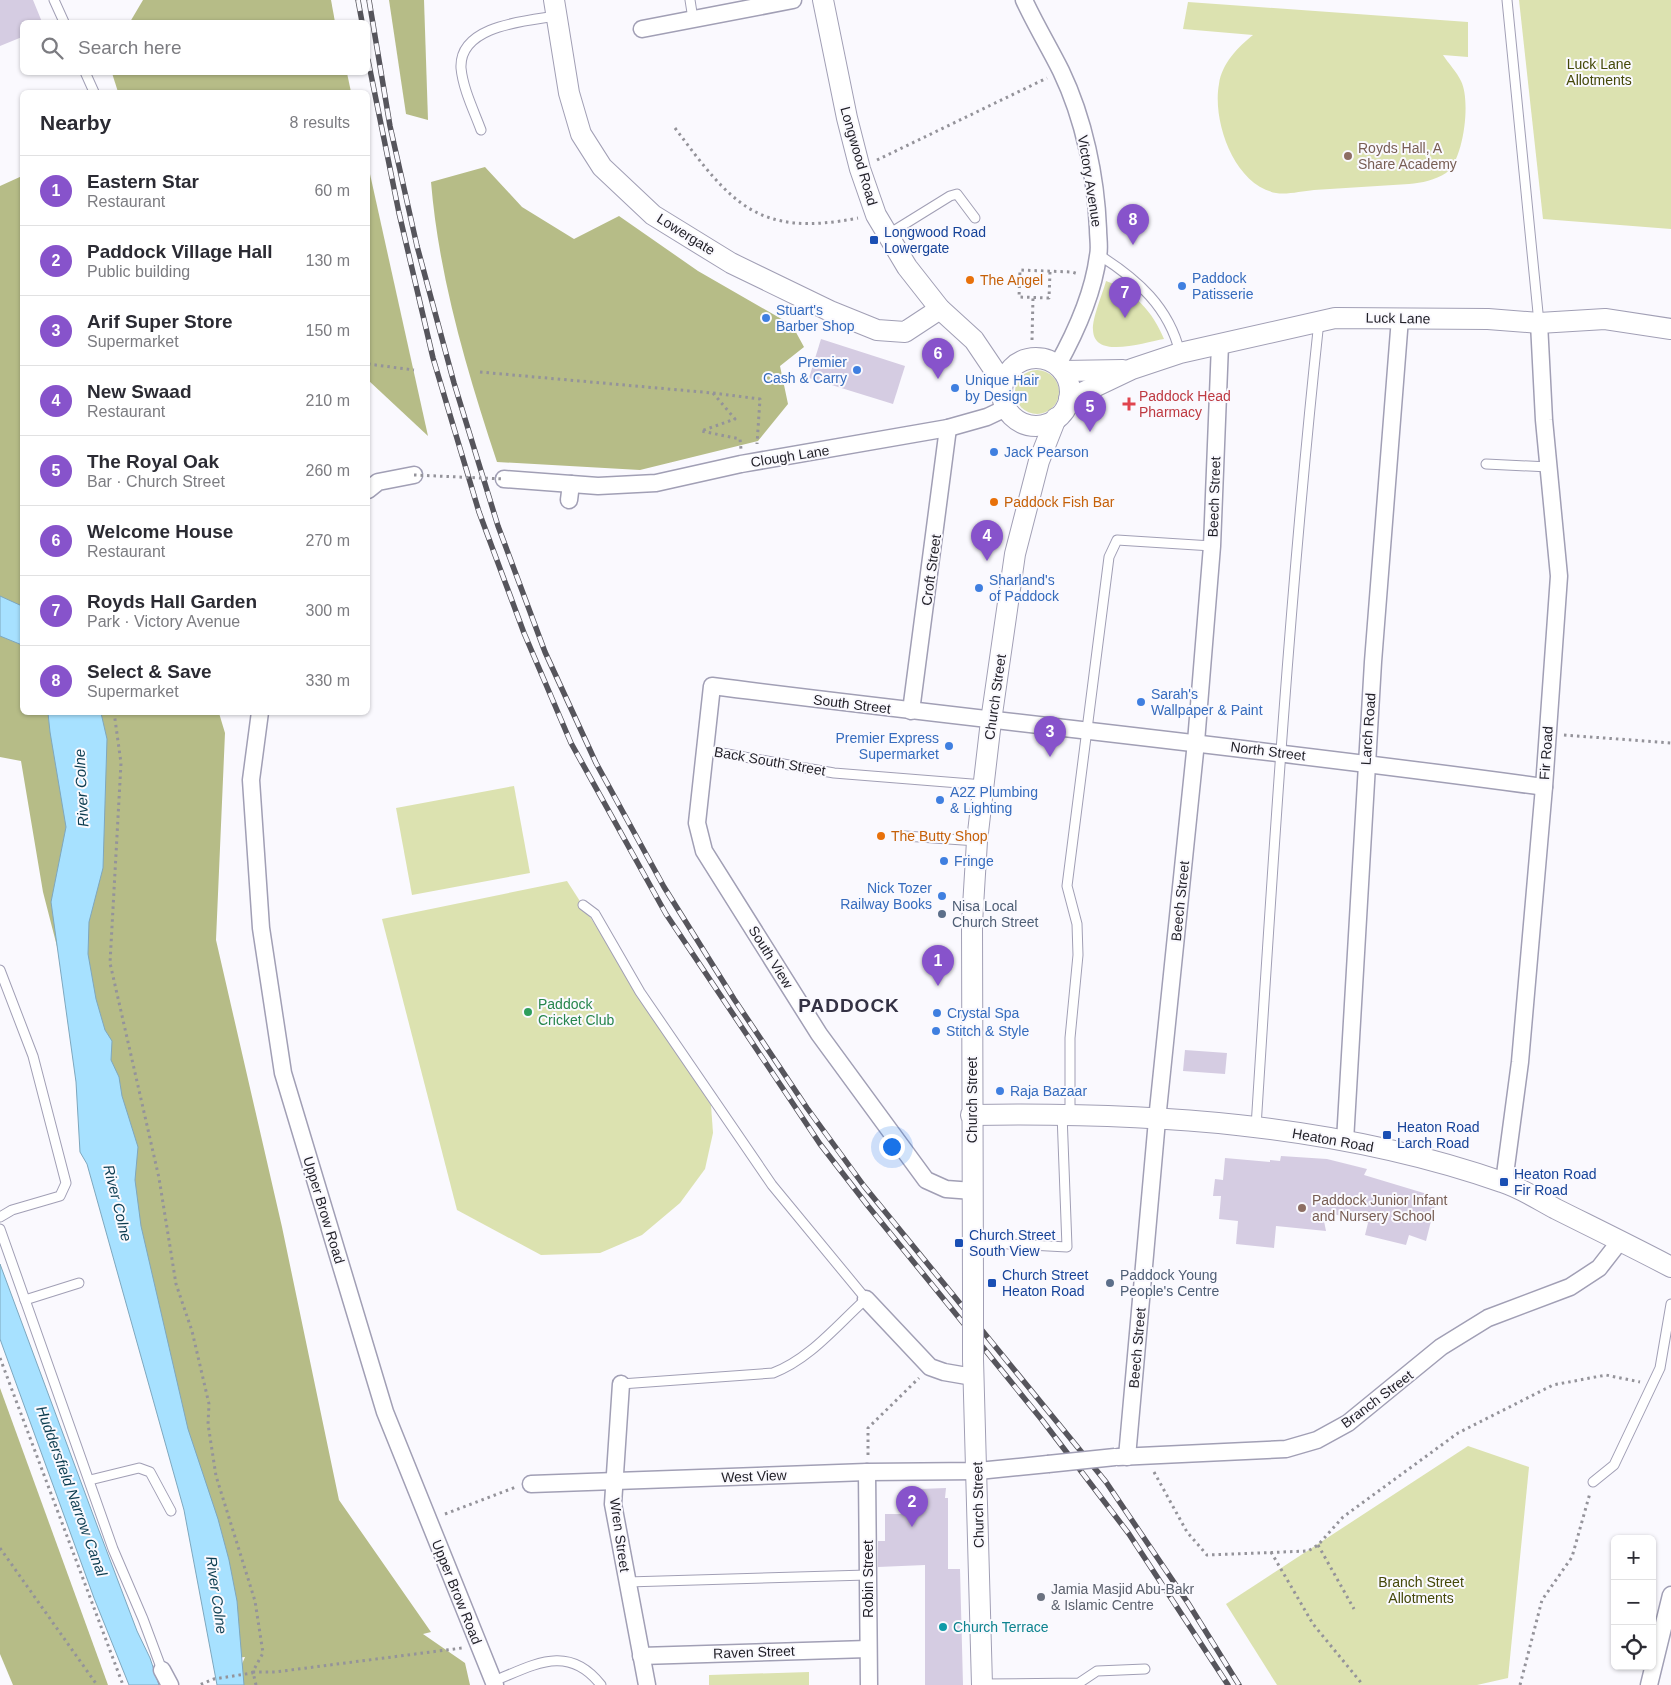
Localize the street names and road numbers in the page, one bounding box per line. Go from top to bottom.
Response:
street label: Longwood Road [837,105,881,207]
street label: Victory Avenue [1075,134,1105,228]
street label: Lowergate [654,210,718,258]
street label: Luck Lane [1366,309,1431,327]
street label: Clough Lane [750,442,831,470]
street label: Beech Street [1205,456,1223,538]
street label: Croft Street [918,533,944,607]
street label: Church Street [981,653,1009,741]
street label: South Street [812,691,892,717]
street label: Larch Road [1357,692,1379,766]
street label: Fir Road [1536,726,1556,780]
street label: North Street [1230,738,1307,764]
street label: Back South Street [713,743,827,779]
street label: Beech Street [1168,860,1192,942]
street label: South View [746,923,797,992]
street label: Church Street [964,1057,980,1143]
street label: Heaton Road [1291,1125,1375,1155]
street label: Upper Brow Road [300,1154,348,1266]
street label: Beech Street [1126,1307,1149,1389]
street label: Branch Street [1338,1367,1416,1431]
street label: Church Street [969,1462,987,1548]
street label: West View [721,1467,788,1485]
street label: Wren Street [607,1497,633,1573]
street label: Upper Brow Road [429,1537,485,1647]
street label: Robin Street [860,1540,876,1618]
street label: Raven Street [713,1643,795,1661]

